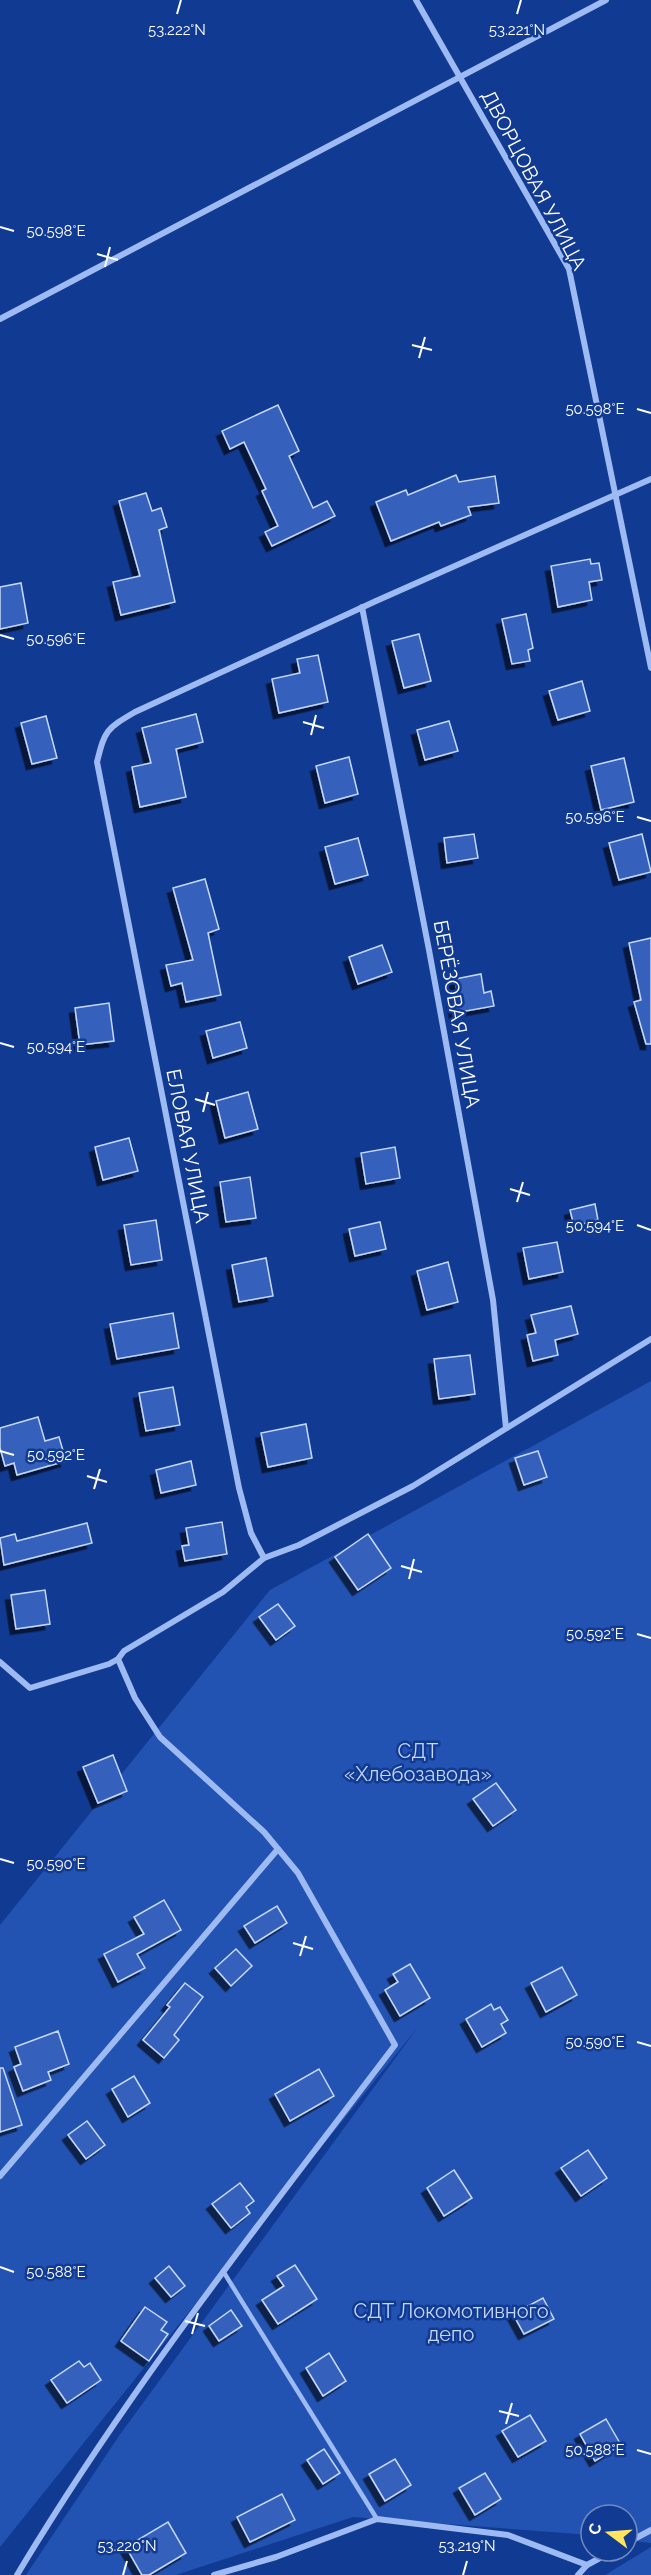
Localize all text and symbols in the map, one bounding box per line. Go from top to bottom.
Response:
text: 53.222°N [148,21,206,39]
text: 53.221°N [489,21,545,39]
street label: ДВОРЦОВАЯ УЛИЦА [476,86,592,274]
text: 50.598°E [26,222,86,240]
text: 50.598°E [565,400,625,418]
text: 50.596°E [26,630,86,648]
text: 50.596°E [565,808,625,826]
street label: БЕРЁЗОВАЯ УЛИЦА [429,918,485,1110]
text: 50.594°E [27,1038,85,1056]
street label: ЕЛОВАЯ УЛИЦА [161,1067,215,1225]
text: 50.594°E [566,1217,624,1235]
text: 50.592°E [27,1446,85,1464]
text: 50.592°E [566,1625,624,1643]
park label: СДТ «Хлебозавода» [344,1739,492,1786]
text: 50.590°E [26,1855,86,1873]
text: 50.590°E [565,2033,625,2051]
text: 50.588°E [26,2263,86,2281]
park label: СДТ Локомотивного депо [353,2299,549,2346]
text: 50.588°E [565,2441,625,2459]
north arrow [579,2503,639,2563]
text: С [584,2521,606,2537]
text: 53.220°N [97,2537,157,2555]
text: 53.219°N [438,2537,496,2555]

